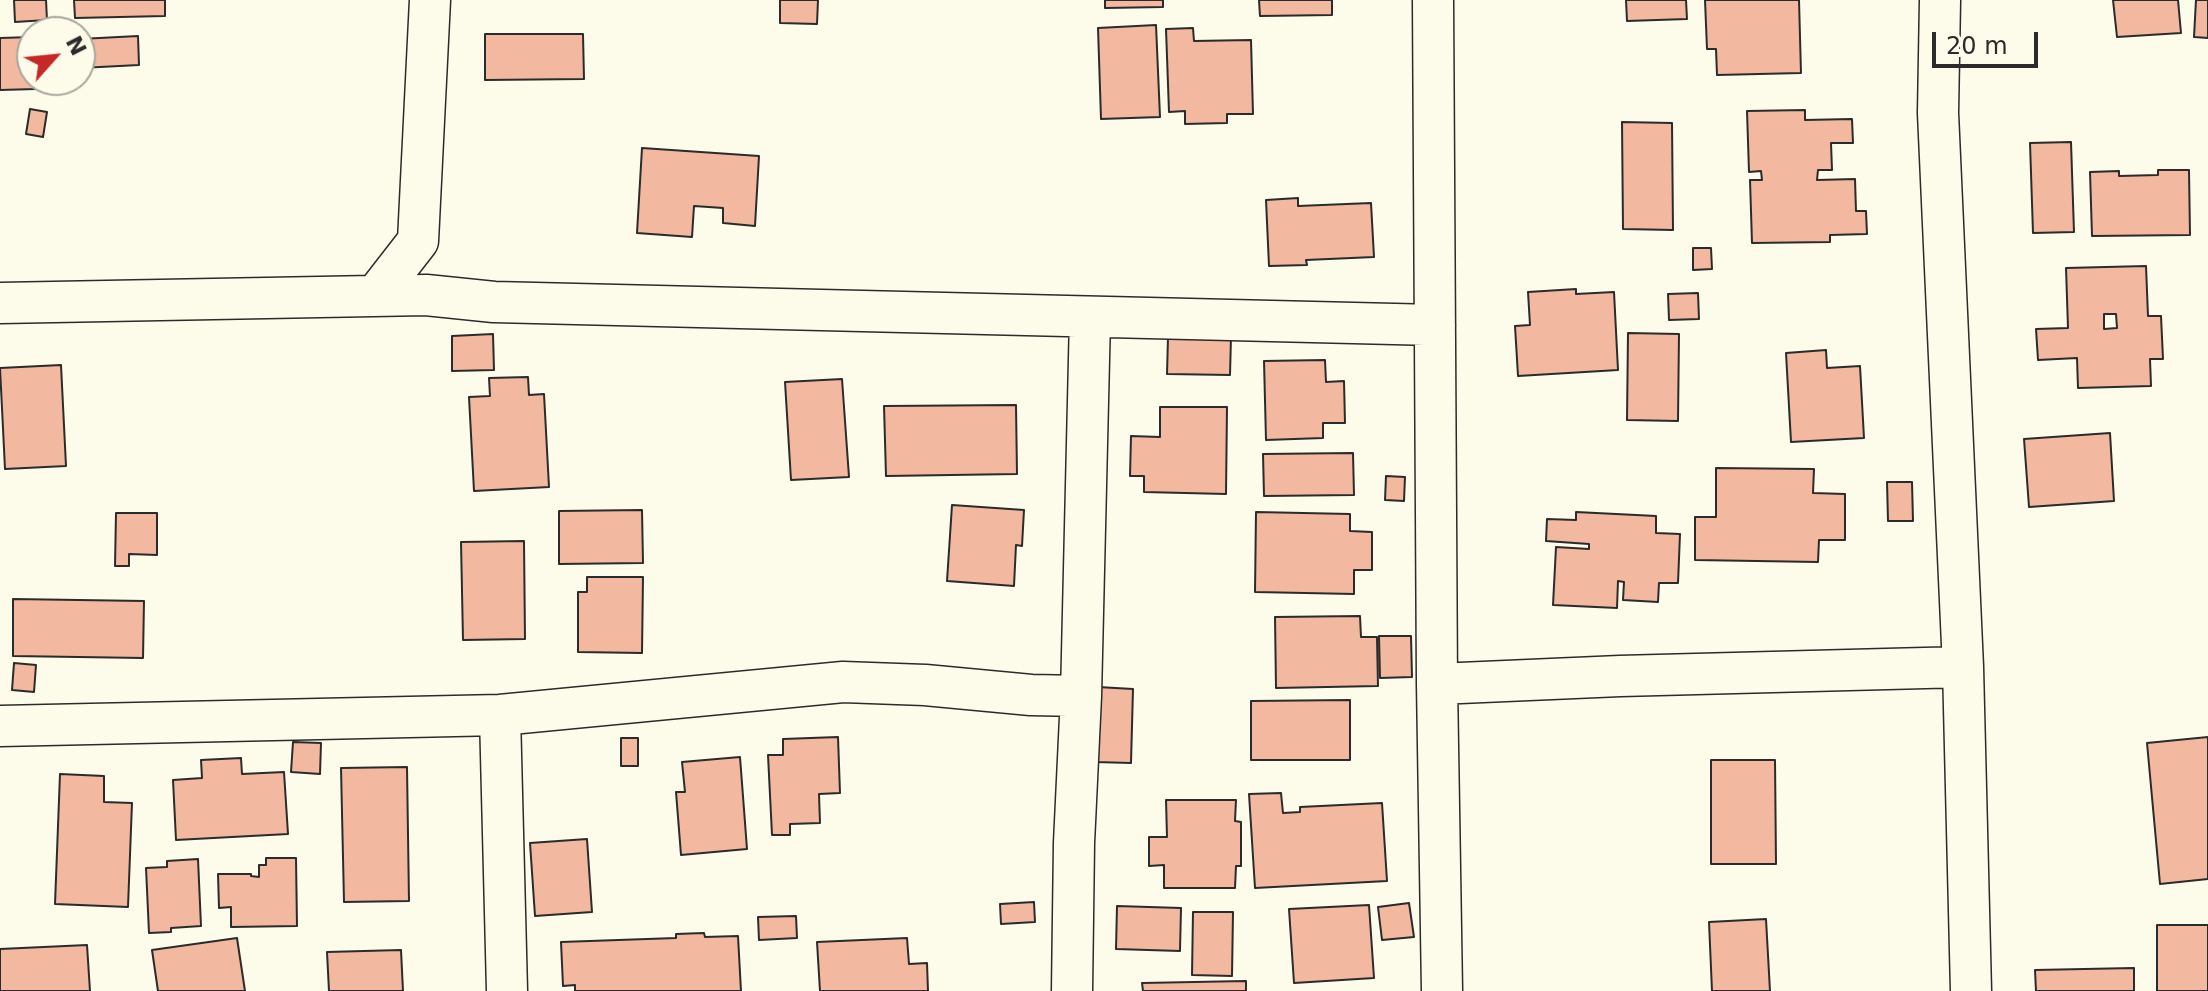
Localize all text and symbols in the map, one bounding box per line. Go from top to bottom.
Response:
north arrow [16,16,96,96]
scale bar [1936,16,2042,66]
text: N [61,32,91,60]
text: 20 m [1946,32,2008,60]

